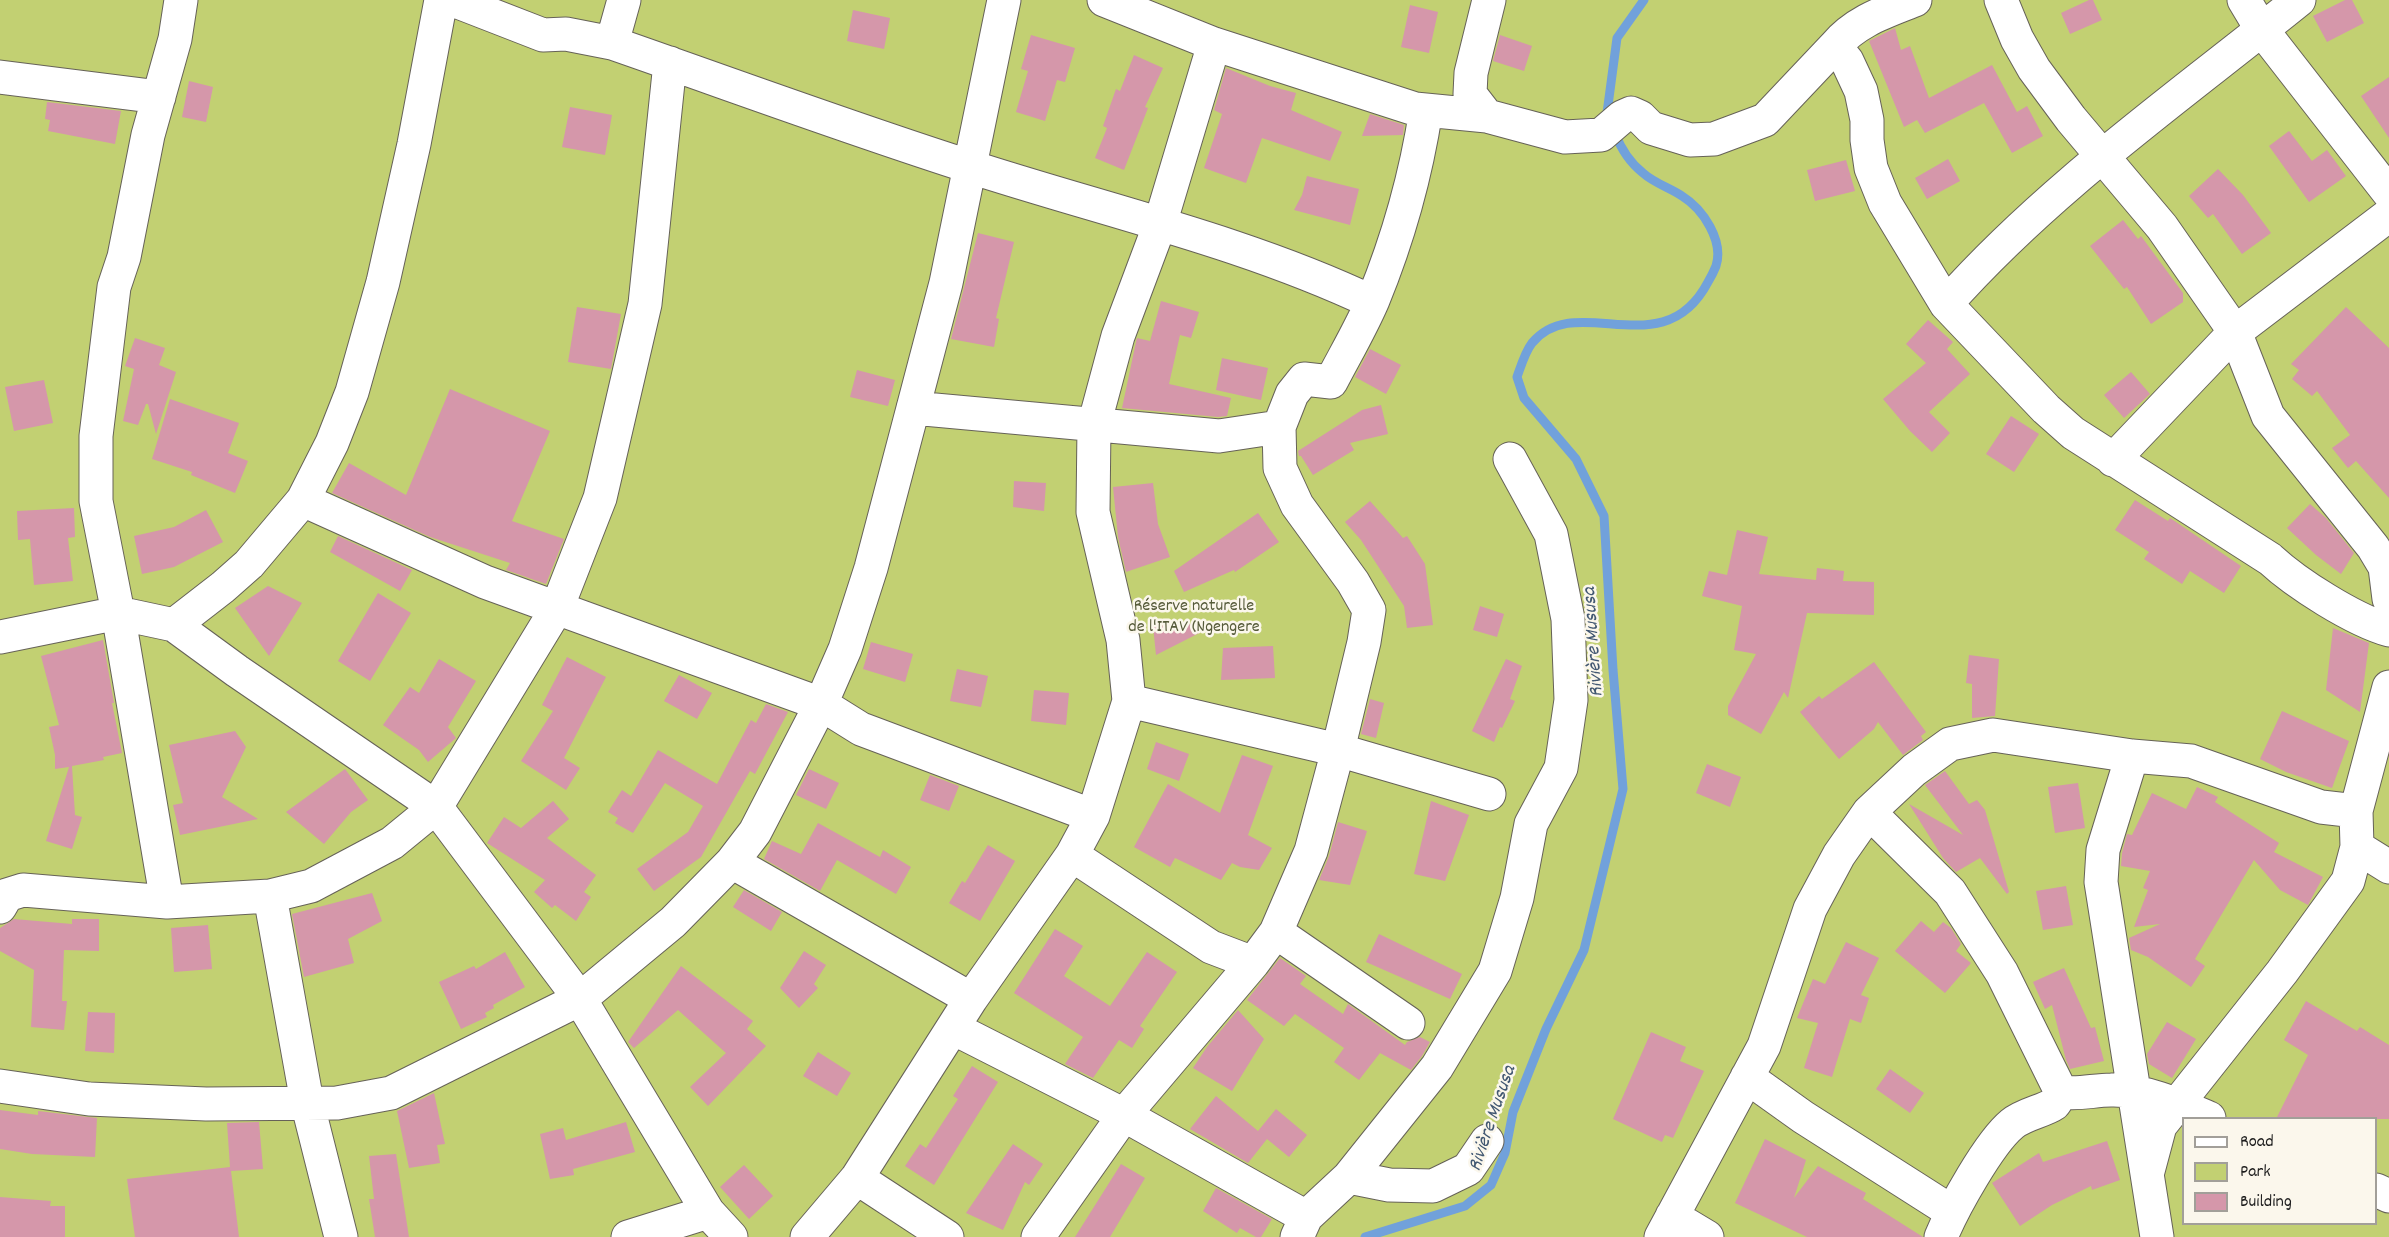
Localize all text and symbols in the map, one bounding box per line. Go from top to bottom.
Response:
water label: Rivière Mususa [1579,586,1611,698]
park label: Réserve naturelle de l'ITAV (Ngengere [1128,597,1260,640]
water label: Rivière Mususa [1465,1063,1523,1175]
legend [2182,1117,2377,1225]
text: Road [2240,1130,2274,1155]
text: Park [2240,1160,2271,1185]
text: Building [2240,1190,2292,1215]

